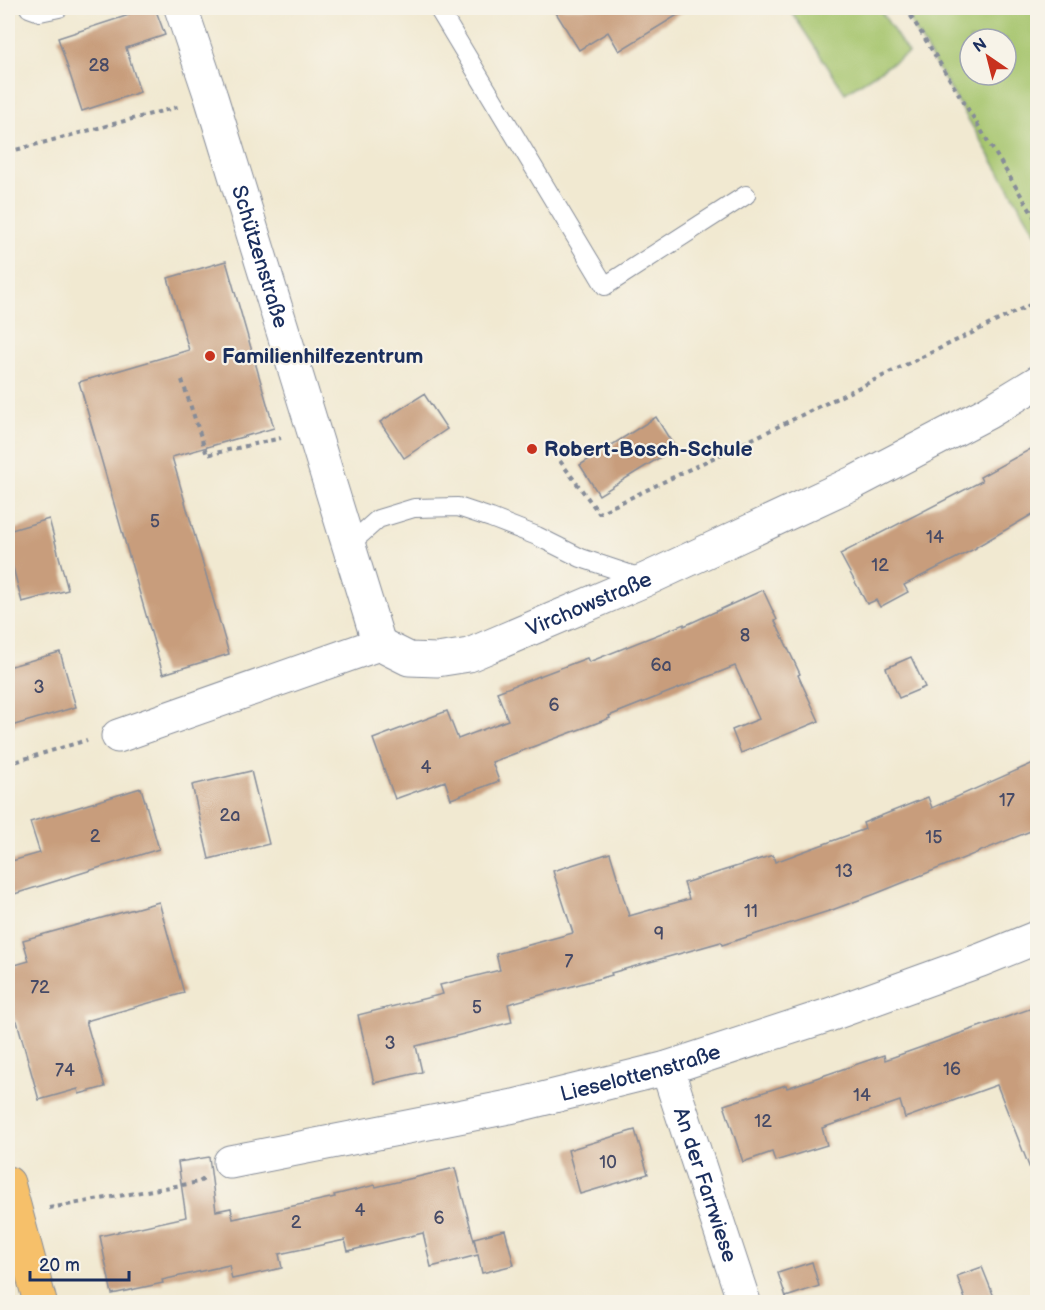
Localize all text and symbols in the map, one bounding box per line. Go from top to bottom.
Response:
north arrow [958,27,1018,87]
text: N [970,35,991,57]
house number: 28 [88,55,110,76]
street label: Schützenstraße [226,182,294,331]
place label: Familienhilfezentrum [222,344,423,369]
marker: Familienhilfezentrum [203,349,217,363]
place label: Robert-Bosch-Schule [544,437,753,462]
marker: Robert-Bosch-Schule [525,442,539,456]
house number: 5 [150,511,160,532]
house number: 14 [926,527,944,548]
house number: 12 [871,555,889,576]
street label: Virchowstraße [522,566,655,642]
house number: 8 [740,625,750,646]
house number: 6a [650,655,672,676]
house number: 3 [33,677,45,698]
house number: 6 [549,695,560,716]
house number: 4 [421,757,432,778]
house number: 17 [999,790,1015,811]
house number: 2a [220,805,240,826]
house number: 2 [90,826,101,847]
house number: 15 [925,827,943,848]
house number: 13 [835,861,853,882]
house number: 11 [744,901,758,922]
house number: 9 [654,924,664,945]
house number: 7 [565,951,574,972]
house number: 72 [30,977,50,998]
house number: 5 [472,997,482,1018]
house number: 3 [384,1033,396,1054]
street label: Lieselottenstraße [557,1039,724,1107]
house number: 16 [943,1059,961,1080]
house number: 74 [55,1060,75,1081]
house number: 14 [853,1085,871,1106]
street label: An der Farrwiese [668,1104,743,1265]
house number: 12 [754,1111,772,1132]
house number: 10 [599,1152,617,1173]
house number: 4 [355,1200,366,1221]
house number: 6 [434,1208,445,1229]
house number: 2 [291,1212,302,1233]
scale bar [30,1244,129,1282]
text: 20 m [39,1255,80,1276]

